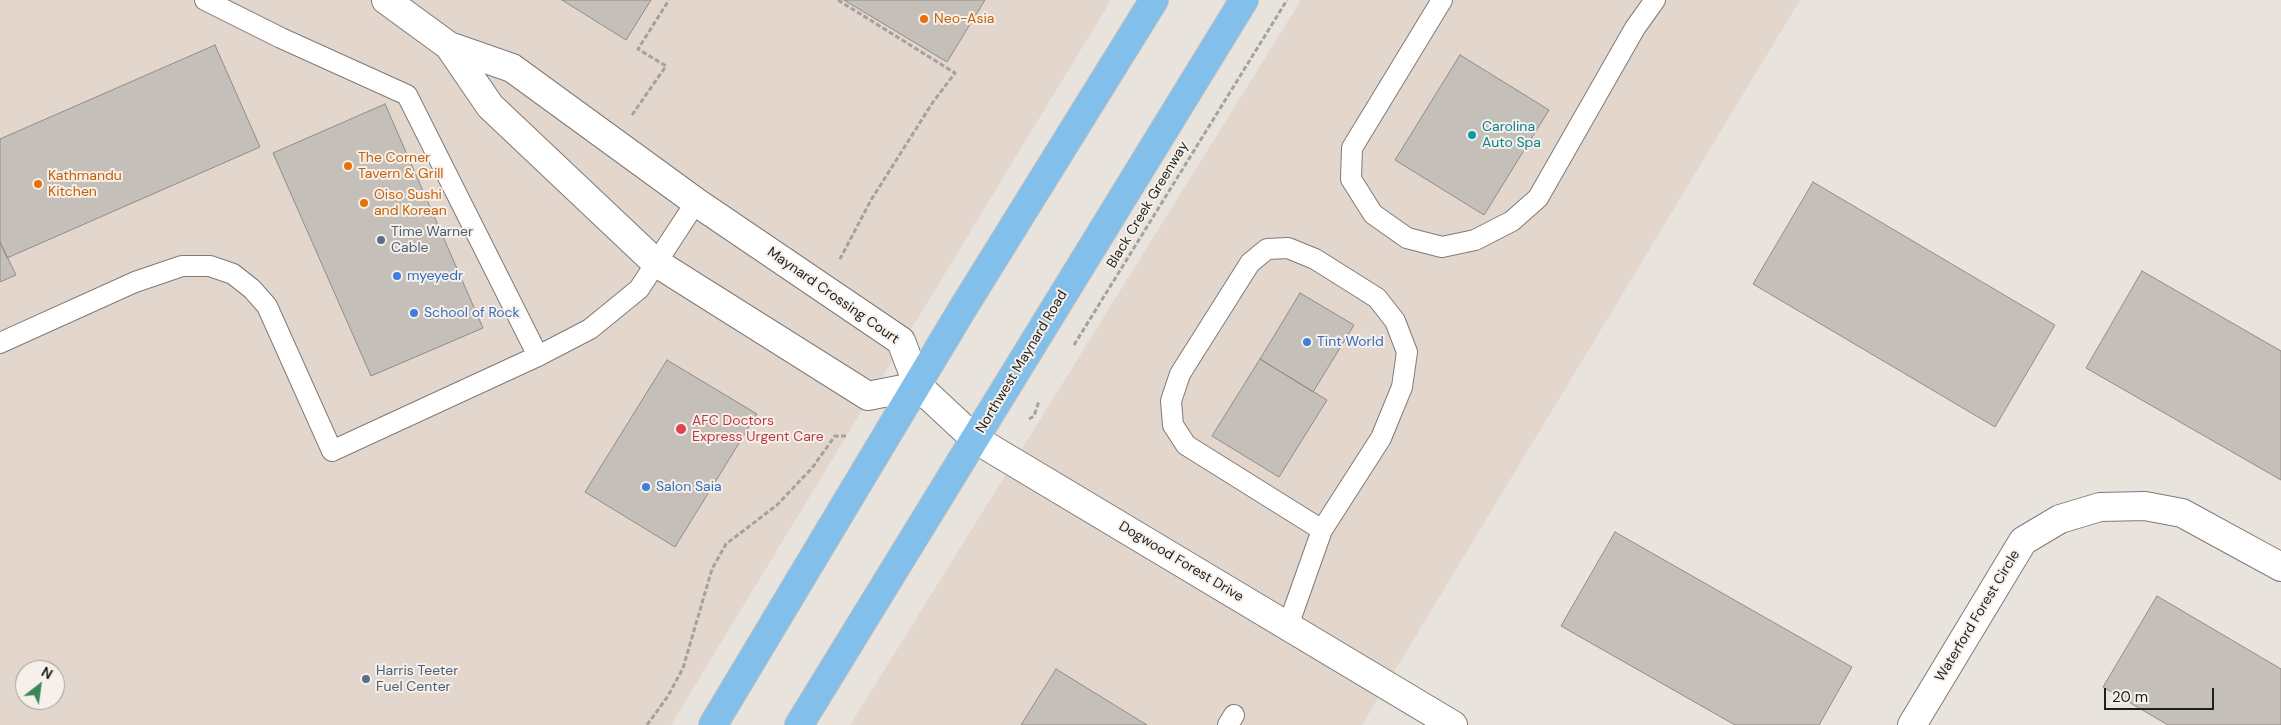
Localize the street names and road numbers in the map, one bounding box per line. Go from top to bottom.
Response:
street label: Black Creek Greenway [1104,139,1192,271]
street label: Maynard Crossing Court [764,244,902,348]
street label: Northwest Maynard Road [973,288,1071,436]
street label: Dogwood Forest Drive [1116,518,1246,606]
street label: Waterford Forest Circle [1932,547,2024,685]

